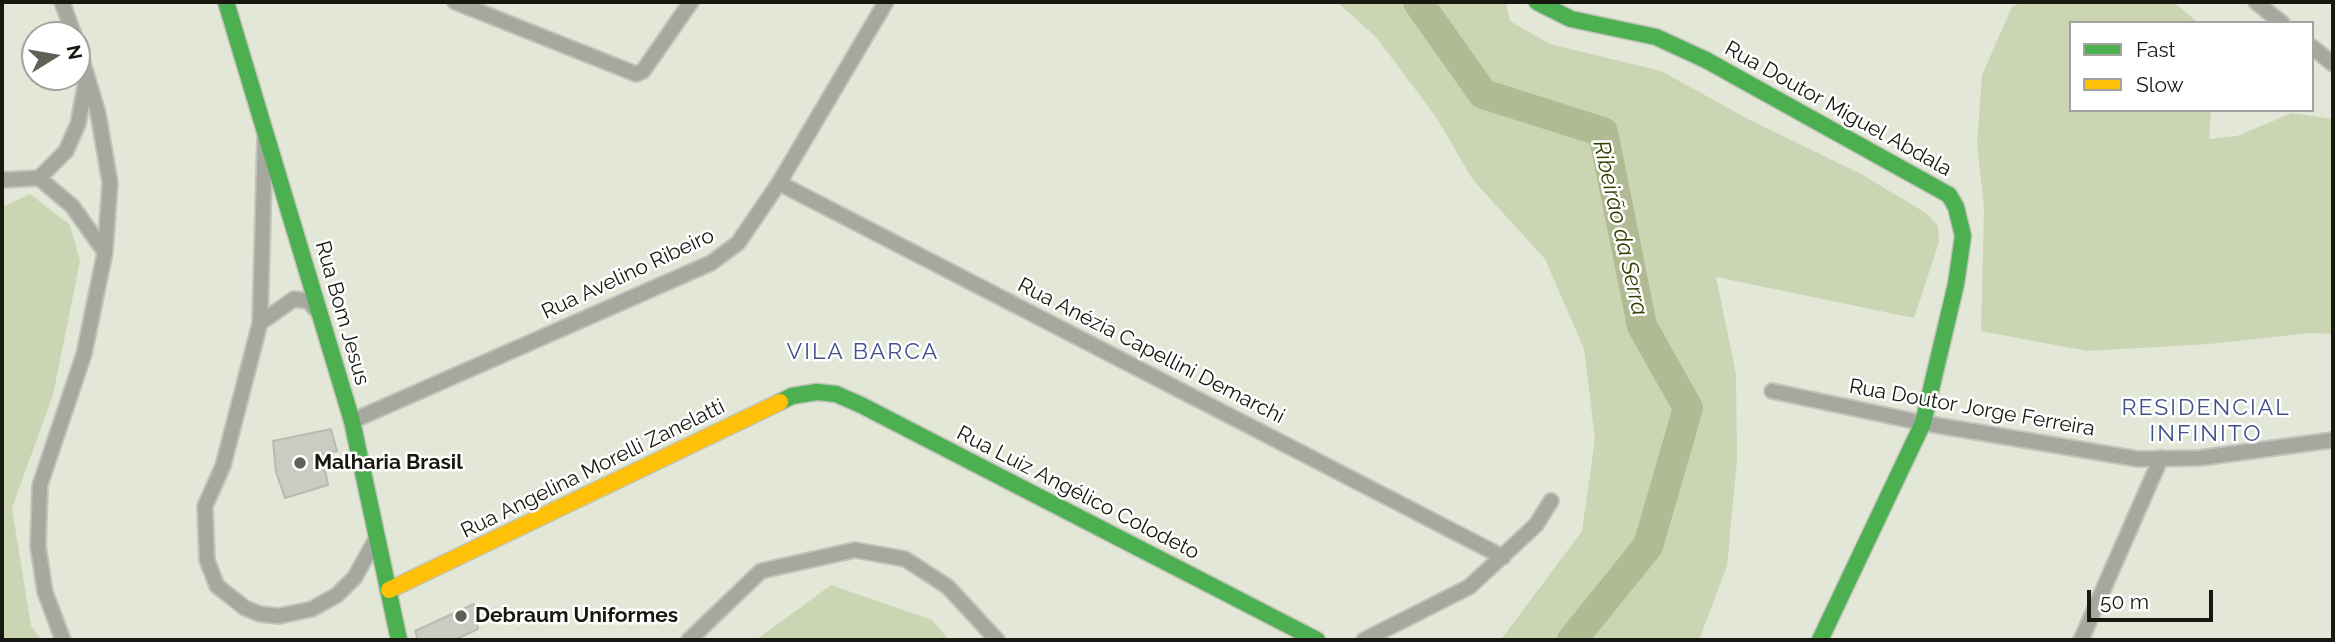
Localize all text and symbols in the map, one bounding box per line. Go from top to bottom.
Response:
north arrow [21,21,91,91]
legend [2069,21,2314,112]
street label: Rua Doutor Miguel Abdala [1720,36,1956,182]
text: Fast [2136,37,2176,62]
text: N [62,43,87,62]
text: Slow [2136,72,2184,97]
water label: Ribeirão da Serra [1586,138,1654,318]
street label: Rua Avelino Ribeiro [538,223,718,325]
street label: Rua Bom Jesus [309,238,375,388]
street label: Rua Anézia Capellini Demarchi [1013,273,1289,429]
district label: VILA BARCA [788,338,938,366]
street label: Rua Doutor Jorge Ferreira [1847,374,2097,442]
street label: Rua Angelina Morelli Zanelatti [457,394,729,544]
district label: RESIDENCIAL INFINITO [2123,394,2289,448]
street label: Rua Luiz Angélico Colodeto [953,421,1203,565]
place label: Malharia Brasil [314,450,463,476]
marker: Malharia Brasil [292,455,308,471]
scale bar [2090,576,2216,620]
text: 50 m [2100,589,2149,614]
place label: Debraum Uniformes [475,603,678,629]
marker: Debraum Uniformes [453,608,469,624]

